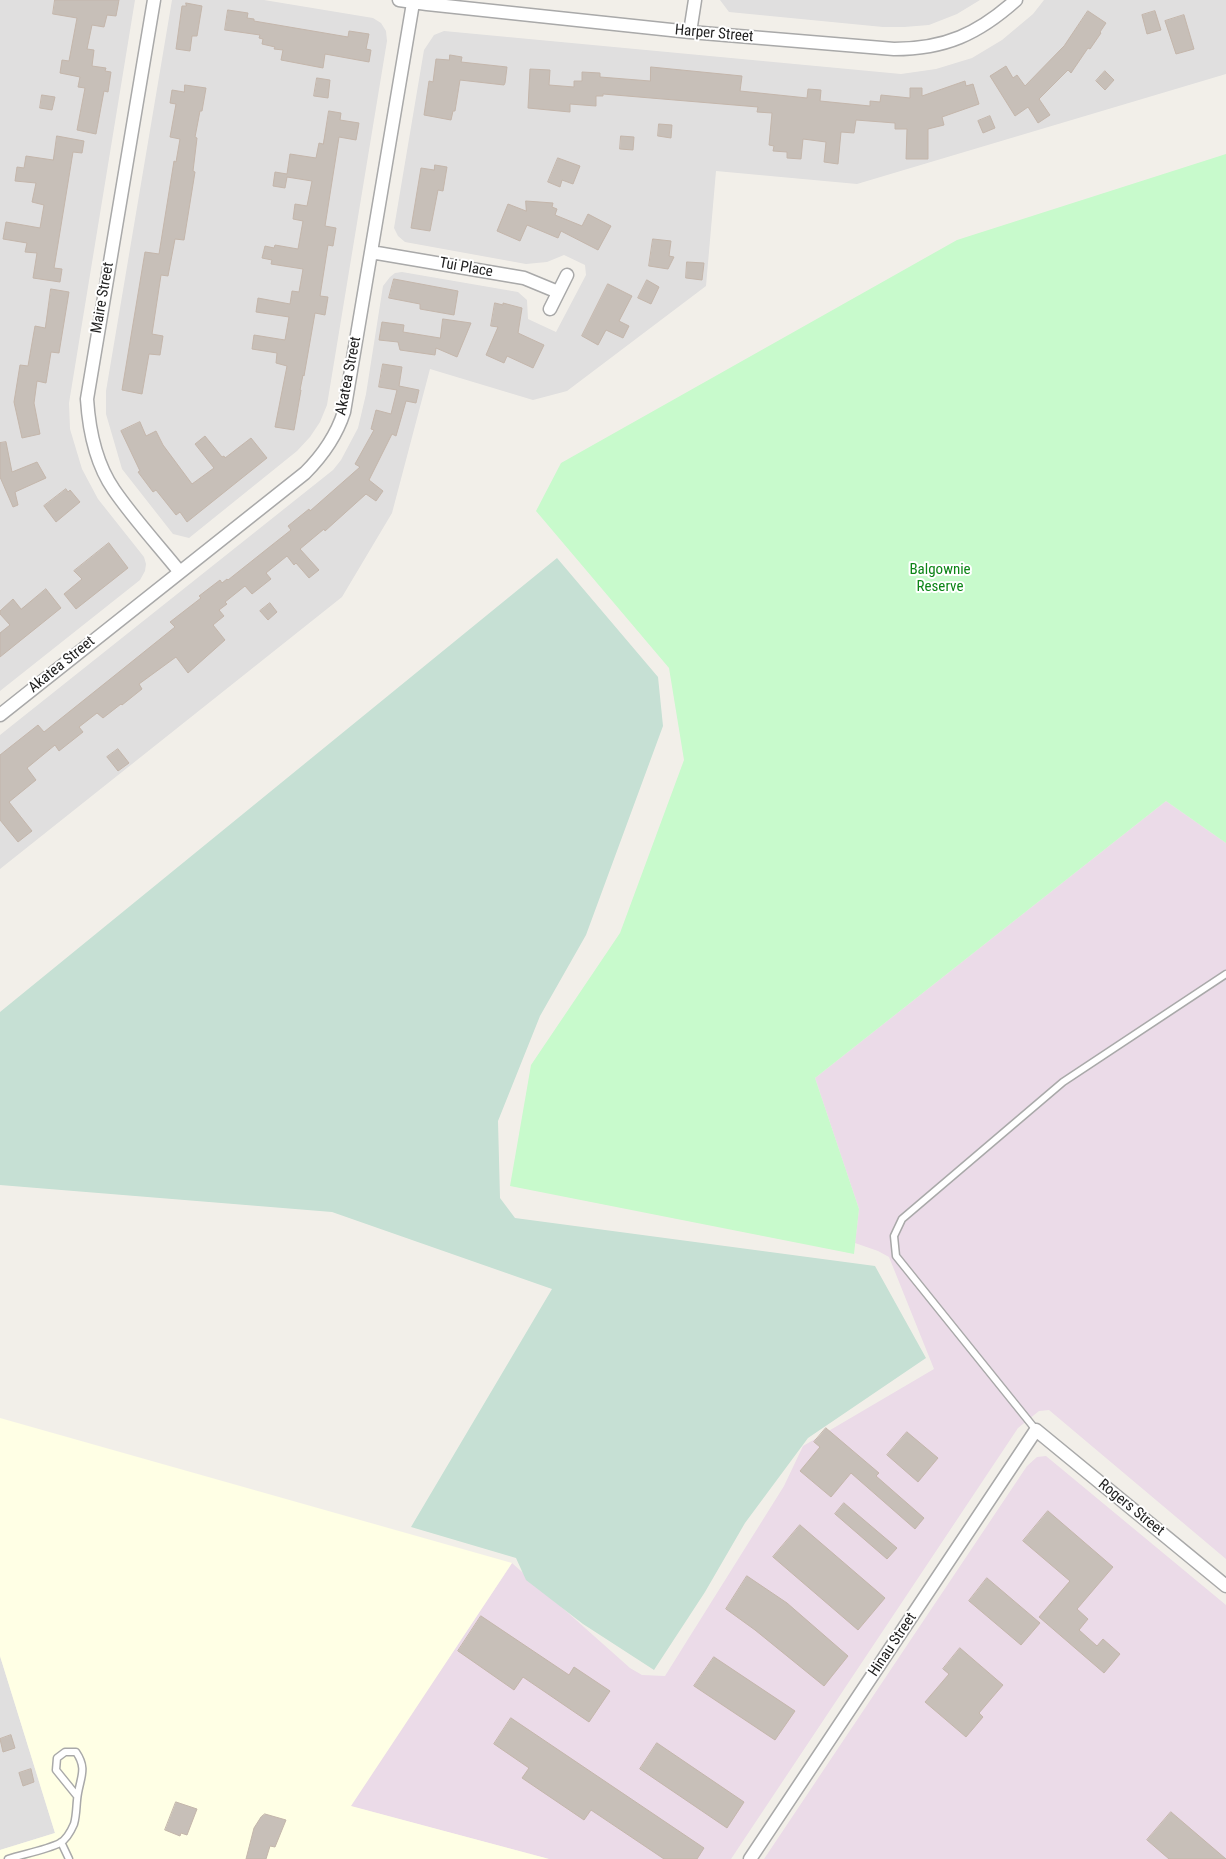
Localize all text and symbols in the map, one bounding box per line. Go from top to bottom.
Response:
street label: Harper Street [674,22,754,46]
street label: Tui Place [438,254,494,282]
street label: Maire Street [88,261,118,335]
street label: Akatea Street [333,335,365,417]
park label: Balgownie Reserve [909,561,971,596]
street label: Akatea Street [25,633,99,697]
street label: Rogers Street [1094,1476,1168,1540]
street label: Hinau Street [865,1610,921,1680]

